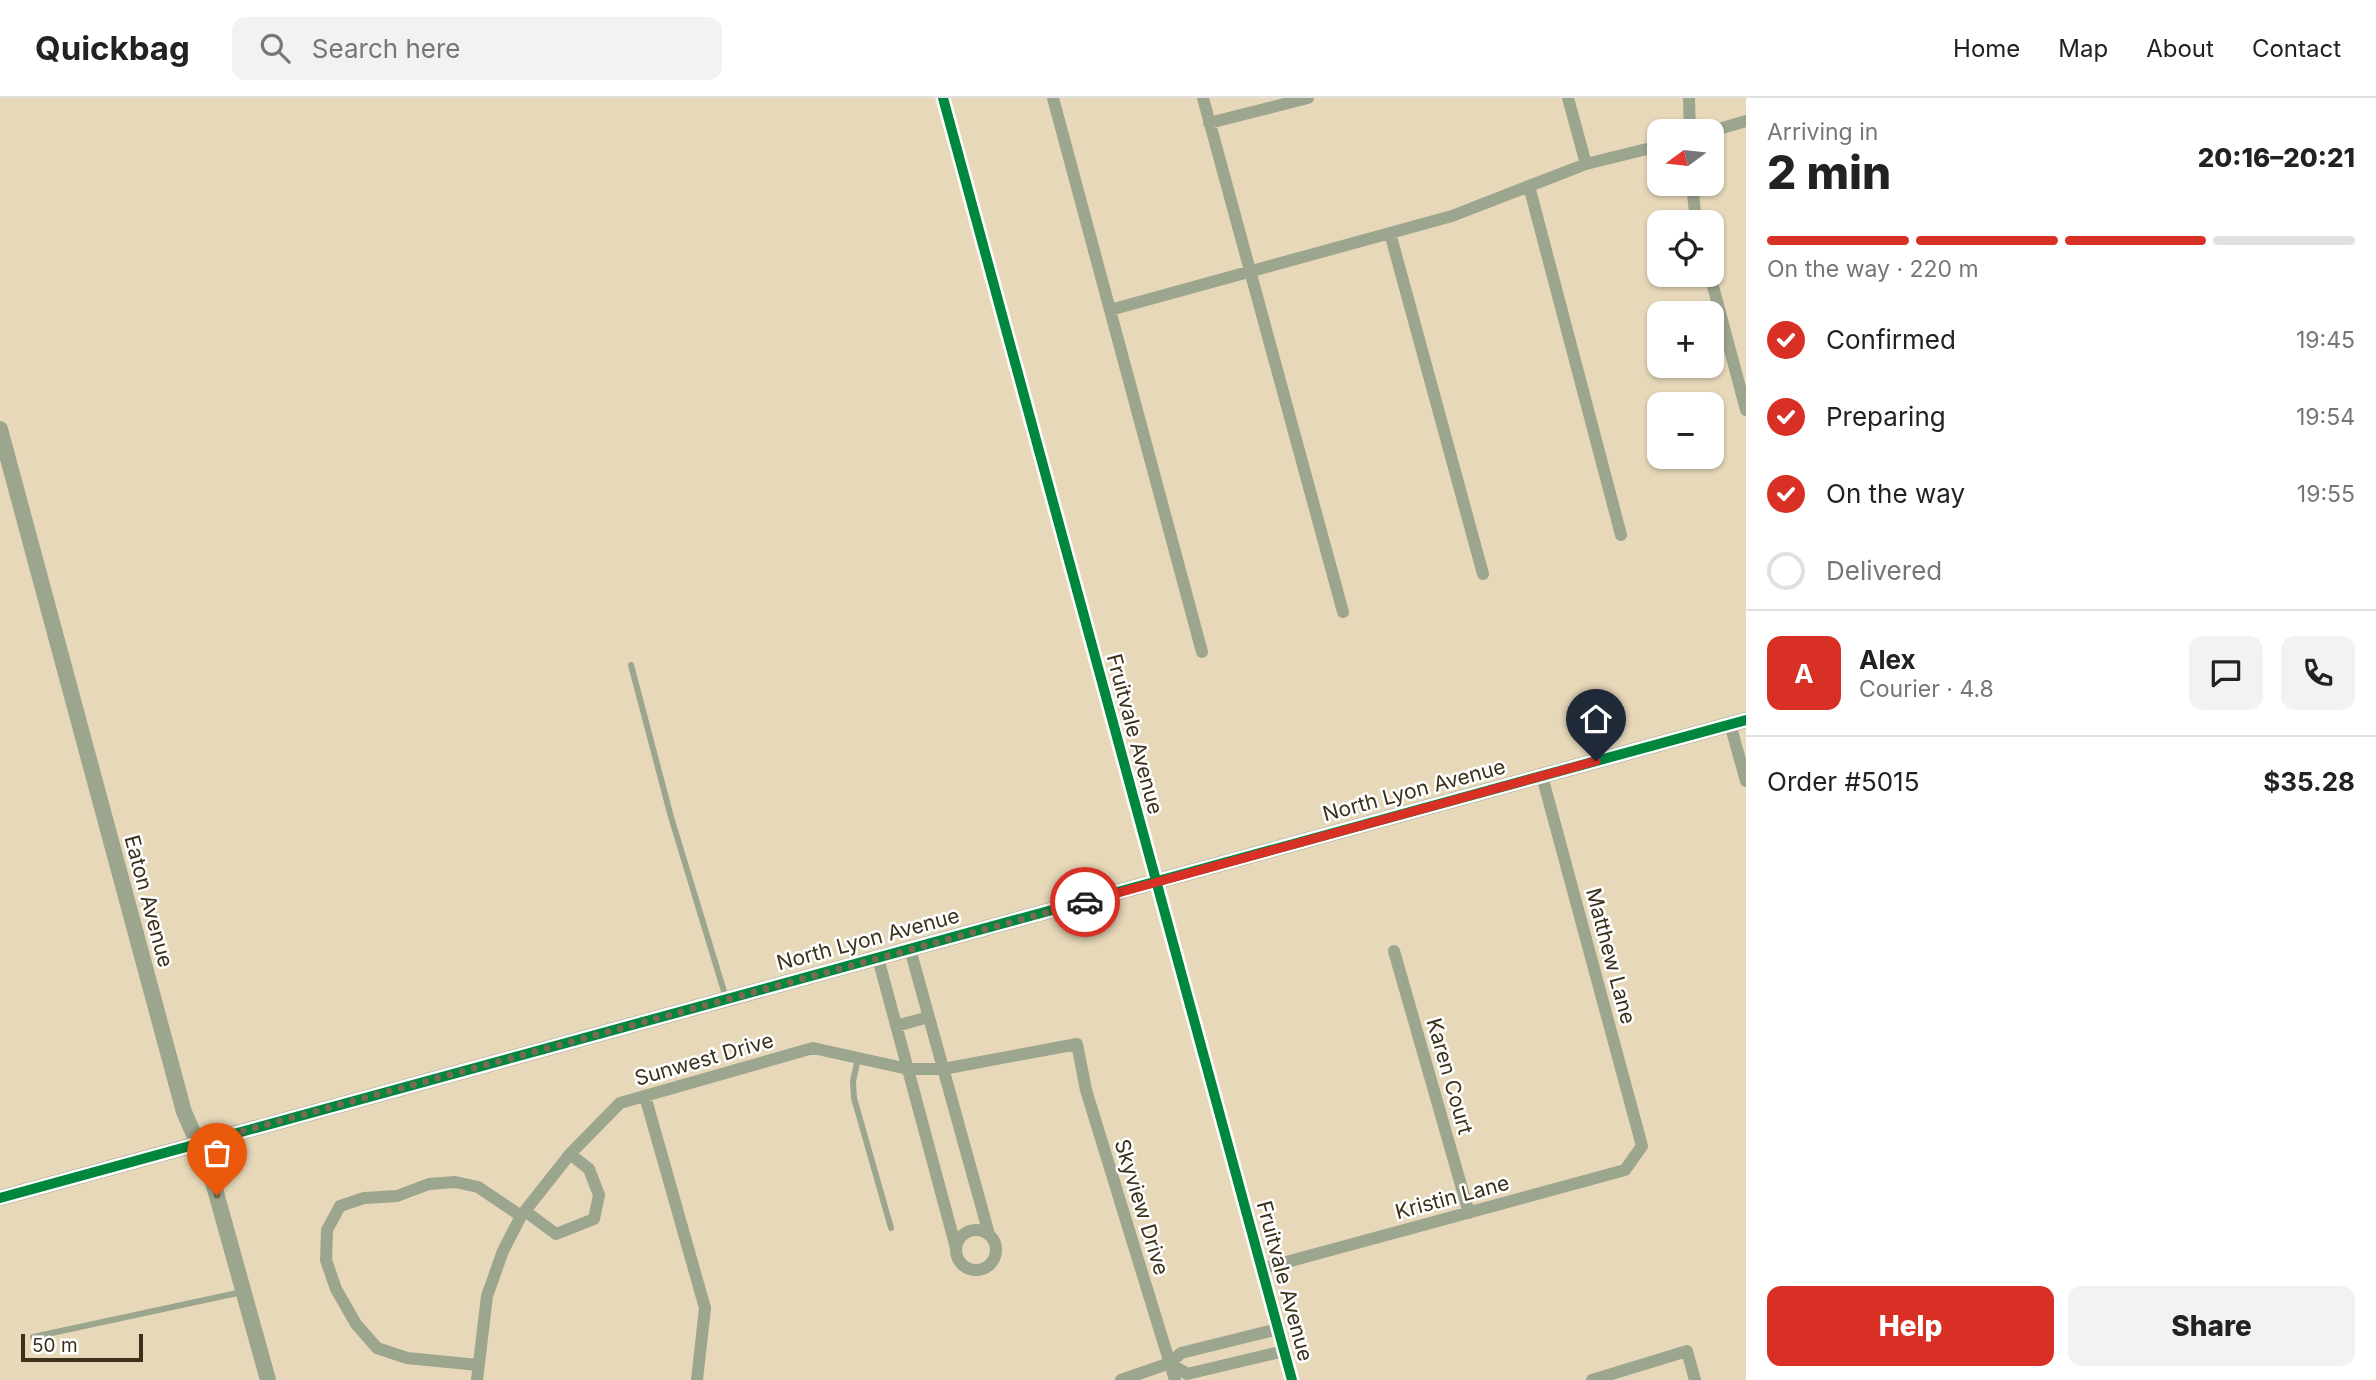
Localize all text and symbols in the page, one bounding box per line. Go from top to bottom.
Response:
search box [232,17,722,80]
text: Quickbag [35,28,190,68]
icon: search [256,29,294,67]
text: Search here [312,33,460,64]
text: Home [1953,34,2020,63]
text: Map [2058,34,2108,63]
text: About [2146,34,2214,63]
text: Contact [2252,34,2341,63]
text: Arriving in [1767,118,1878,146]
north arrow [1647,119,1724,196]
map controls [1647,119,1724,469]
text: 20:16–20:21 [2198,142,2355,173]
text: 2 min [1767,144,1891,200]
button: locate [1647,210,1724,287]
text: On the way · 220 m [1767,255,1979,283]
button: + [1647,301,1724,378]
icon: check [1767,321,1805,359]
text: Confirmed [1826,324,1956,355]
text: 19:45 [2296,326,2355,354]
button: − [1647,392,1724,469]
icon: check [1767,398,1805,436]
text: Preparing [1826,401,1946,432]
text: 19:54 [2296,403,2355,431]
icon: check [1767,475,1805,513]
text: On the way [1826,478,1965,509]
text: 19:55 [2297,480,2355,508]
text: Delivered [1826,555,1942,586]
button: chat [2189,636,2263,710]
button: phone [2281,636,2355,710]
text: Alex [1859,644,1916,675]
street label: Fruitvale Avenue [1102,651,1168,817]
text: A [1794,658,1814,689]
text: Courier · 4.8 [1859,675,1994,703]
pin [1566,689,1626,761]
icon: home [1577,700,1615,738]
street label: North Lyon Avenue [1320,754,1508,826]
text: Order #5015 [1767,766,1919,797]
text: $35.28 [2263,766,2355,797]
street label: Eaton Avenue [119,832,179,970]
courier [1050,867,1120,937]
icon: car [1066,883,1104,921]
street label: Matthew Lane [1581,885,1641,1027]
street label: North Lyon Avenue [774,903,962,975]
street label: Karen Court [1422,1015,1479,1137]
street label: Sunwest Drive [632,1027,776,1091]
pin [187,1123,247,1195]
icon: bag [198,1134,236,1172]
street label: Skyview Drive [1109,1136,1175,1278]
street label: Kristin Lane [1392,1170,1512,1224]
street label: Fruitvale Avenue [1252,1198,1318,1364]
button: Help [1767,1286,2054,1366]
button: Share [2068,1286,2355,1366]
scale bar [21,1331,144,1363]
text: 50 m [32,1334,78,1357]

